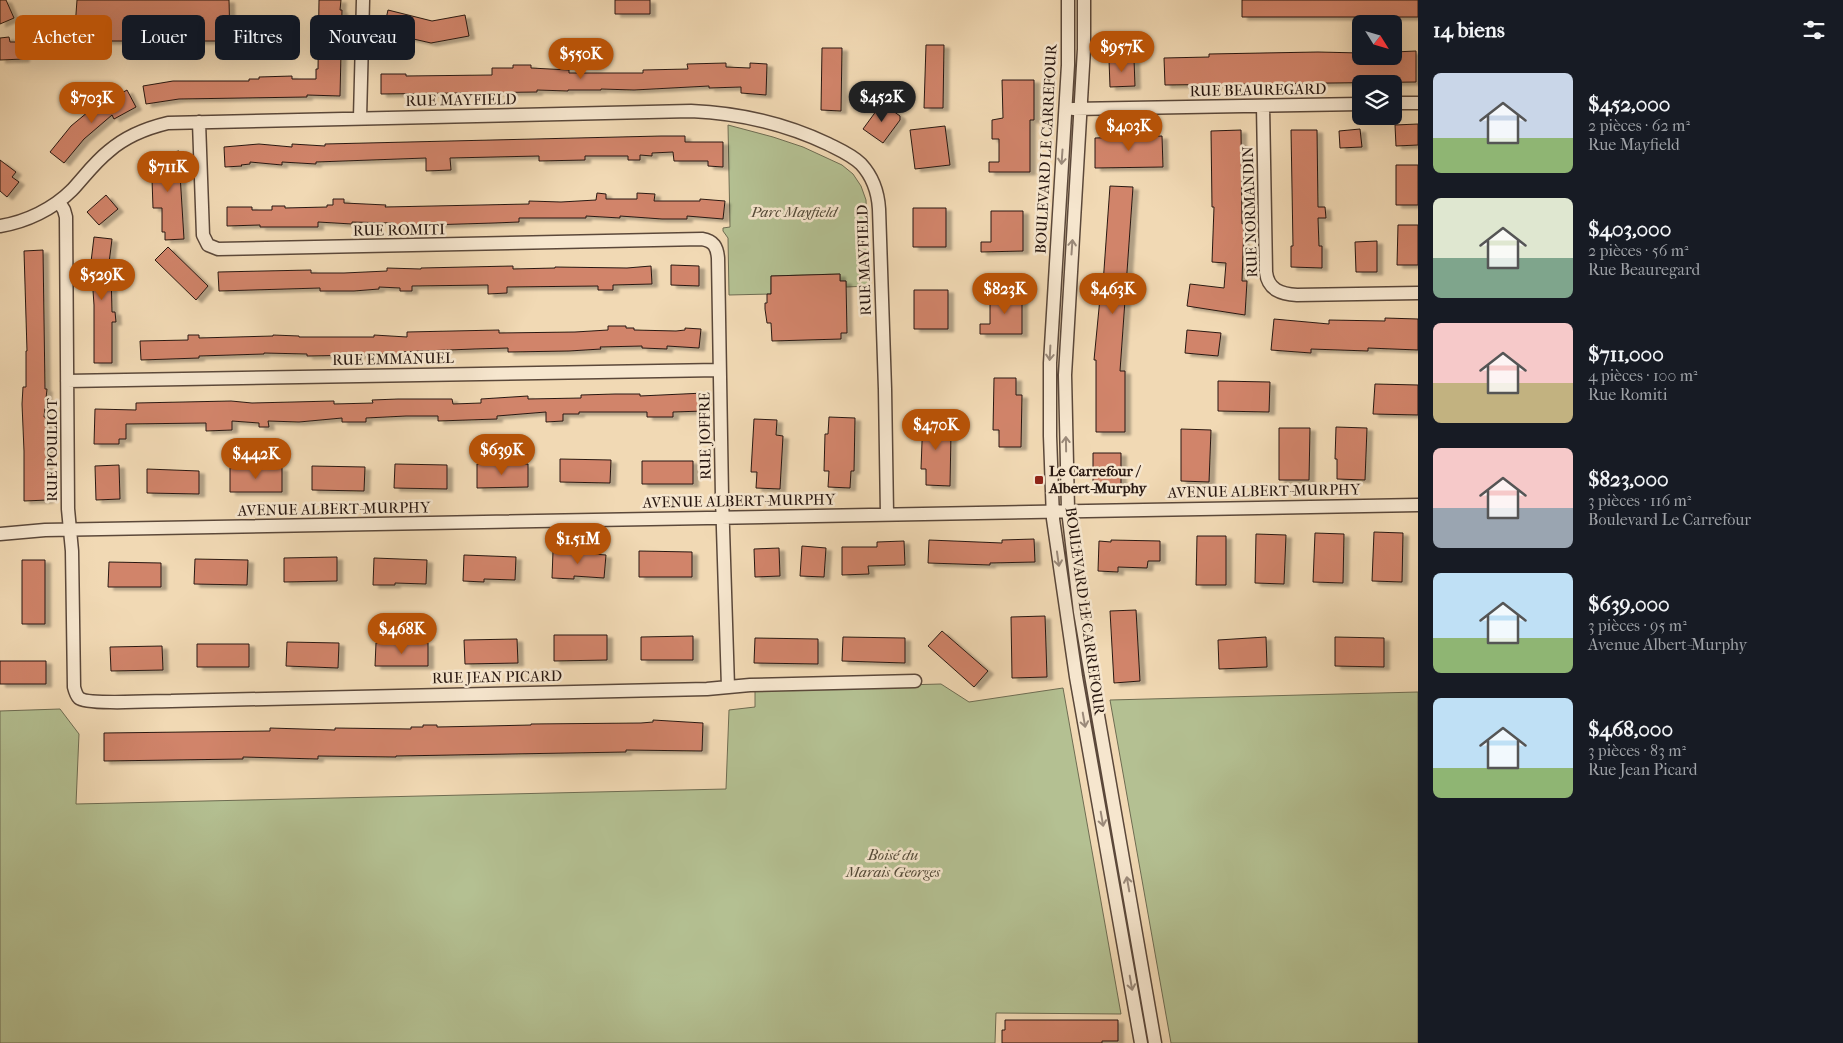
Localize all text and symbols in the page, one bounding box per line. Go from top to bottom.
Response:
chip: Acheter [15,15,112,60]
chip: Louer [122,15,205,60]
chip: Filtres [215,15,300,60]
chip: Nouveau [310,15,415,60]
north arrow [1352,15,1402,65]
map controls [1352,15,1402,125]
icon: filters [1800,16,1828,44]
text: 14 biens [1433,18,1505,42]
pin: $957K [1087,30,1157,73]
text: $957K [1100,37,1144,56]
pin: $550K [546,38,616,80]
street label: BOULEVARD LE CARREFOUR [1032,43,1061,254]
text: $550K [560,44,602,63]
button: layers [1352,75,1402,125]
pin: $452K [847,80,917,123]
street label: RUE BEAUREGARD [1189,80,1327,100]
pin: $703K [57,82,127,124]
text: $452K [860,87,904,106]
text: $703K [70,88,114,107]
street label: RUE MAYFIELD [405,90,517,110]
text: $452,000 [1588,92,1670,116]
icon: home [1473,93,1533,153]
pin: $403K [1094,110,1164,152]
text: $403K [1106,116,1152,135]
text: 2 pièces · 62 m² [1588,116,1690,135]
text: Rue Mayfield [1588,135,1680,154]
street label: RUE NORMANDIN [1239,145,1261,278]
one-way arrow [1058,149,1067,165]
pin: $711K [133,150,203,193]
text: $711K [148,157,188,176]
park label: Parc Mayfield [750,203,839,221]
street label: RUE MAYFIELD [853,204,875,316]
text: $403,000 [1588,217,1671,241]
icon: home [1473,218,1533,278]
street label: RUE ROMITI [353,220,445,240]
one-way arrow [1067,239,1076,255]
text: 2 pièces · 56 m² [1588,241,1689,260]
pin: $529K [67,258,137,301]
text: Rue Beauregard [1588,260,1700,279]
text: $529K [80,265,124,284]
pin: $823K [970,272,1040,315]
pin: $463K [1078,272,1148,315]
text: $823K [983,279,1027,298]
text: $463K [1090,279,1136,298]
text: $711,000 [1588,342,1664,366]
icon: home [1473,343,1533,403]
one-way arrow [1046,345,1055,361]
street label: RUE EMMANUEL [332,349,454,369]
text: 4 pièces · 100 m² [1588,366,1698,385]
text: Rue Romiti [1588,385,1667,404]
street label: RUE JOFFRE [695,392,715,480]
street label: RUE POULIOT [43,397,61,502]
pin: $470K [901,408,971,451]
text: $470K [913,415,959,434]
pin: $639K [467,434,537,476]
one-way arrow [1061,436,1071,452]
pin: $442K [221,438,291,480]
text: $639K [480,440,524,459]
text: $442K [232,444,280,463]
place label: Le Carrefour / Albert-Murphy [1048,462,1147,497]
text: $823,000 [1588,467,1669,491]
icon: home [1473,468,1533,528]
marker: Le Carrefour / Albert-Murphy [1033,474,1045,486]
street label: AVENUE ALBERT-MURPHY [1167,480,1361,502]
street label: AVENUE ALBERT-MURPHY [642,490,836,512]
text: 3 pièces · 116 m² [1588,491,1691,510]
street label: AVENUE ALBERT-MURPHY [237,498,431,520]
street label: BOULEVARD LE CARREFOUR [1061,506,1109,717]
text: Boulevard Le Carrefour [1588,510,1751,529]
pin: $1.51M [537,522,619,565]
text: $1.51M [556,529,600,548]
one-way arrow [1053,551,1063,567]
text: $639,000 [1588,592,1670,616]
icon: home [1473,593,1533,653]
pin: $468K [367,612,437,655]
text: 3 pièces · 95 m² [1588,616,1687,635]
text: $468K [379,619,425,638]
text: Avenue Albert-Murphy [1588,635,1747,654]
street label: RUE JEAN PICARD [432,667,562,687]
one-way arrow [1080,711,1089,727]
text: $468,000 [1588,717,1673,741]
icon: home [1473,718,1533,778]
text: 3 pièces · 83 m² [1588,741,1686,760]
text: Rue Jean Picard [1588,760,1697,779]
one-way arrow [1097,811,1107,827]
park label: Boisé du Marais Georges [845,846,940,881]
one-way arrow [1122,877,1132,893]
one-way arrow [1126,975,1136,991]

